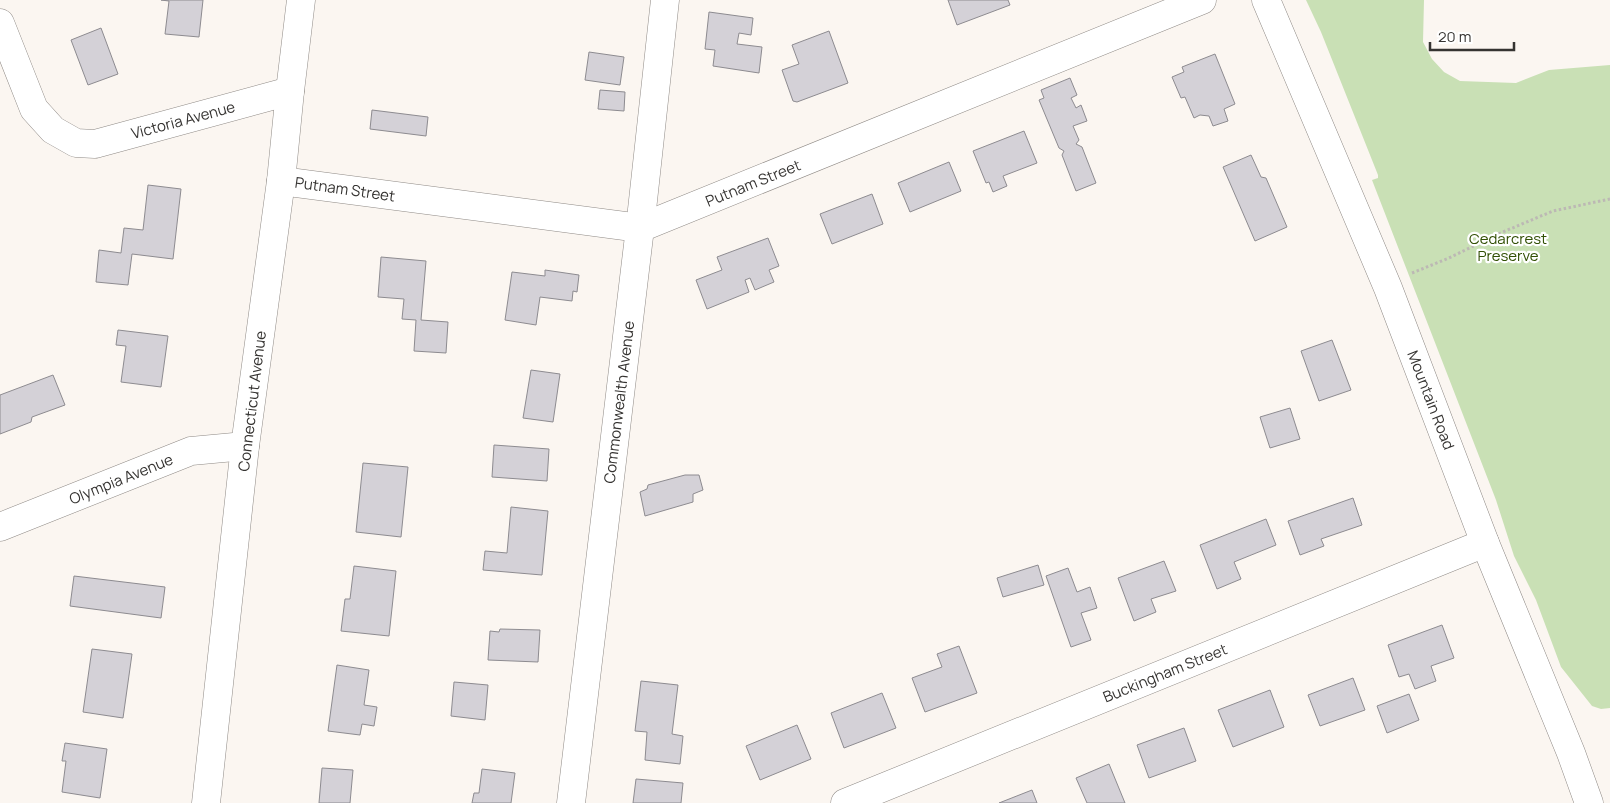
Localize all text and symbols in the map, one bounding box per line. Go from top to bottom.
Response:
scale bar [1430,20,1514,52]
text: 20 m [1438,26,1471,47]
street label: Victoria Avenue [129,96,237,144]
street label: Putnam Street [702,154,804,212]
street label: Putnam Street [294,172,396,206]
park label: Cedarcrest Preserve [1469,228,1547,266]
street label: Commonwealth Avenue [599,319,639,485]
street label: Connecticut Avenue [233,329,271,473]
street label: Mountain Road [1402,347,1460,453]
street label: Olympia Avenue [66,449,176,509]
street label: Buckingham Street [1100,639,1230,707]

